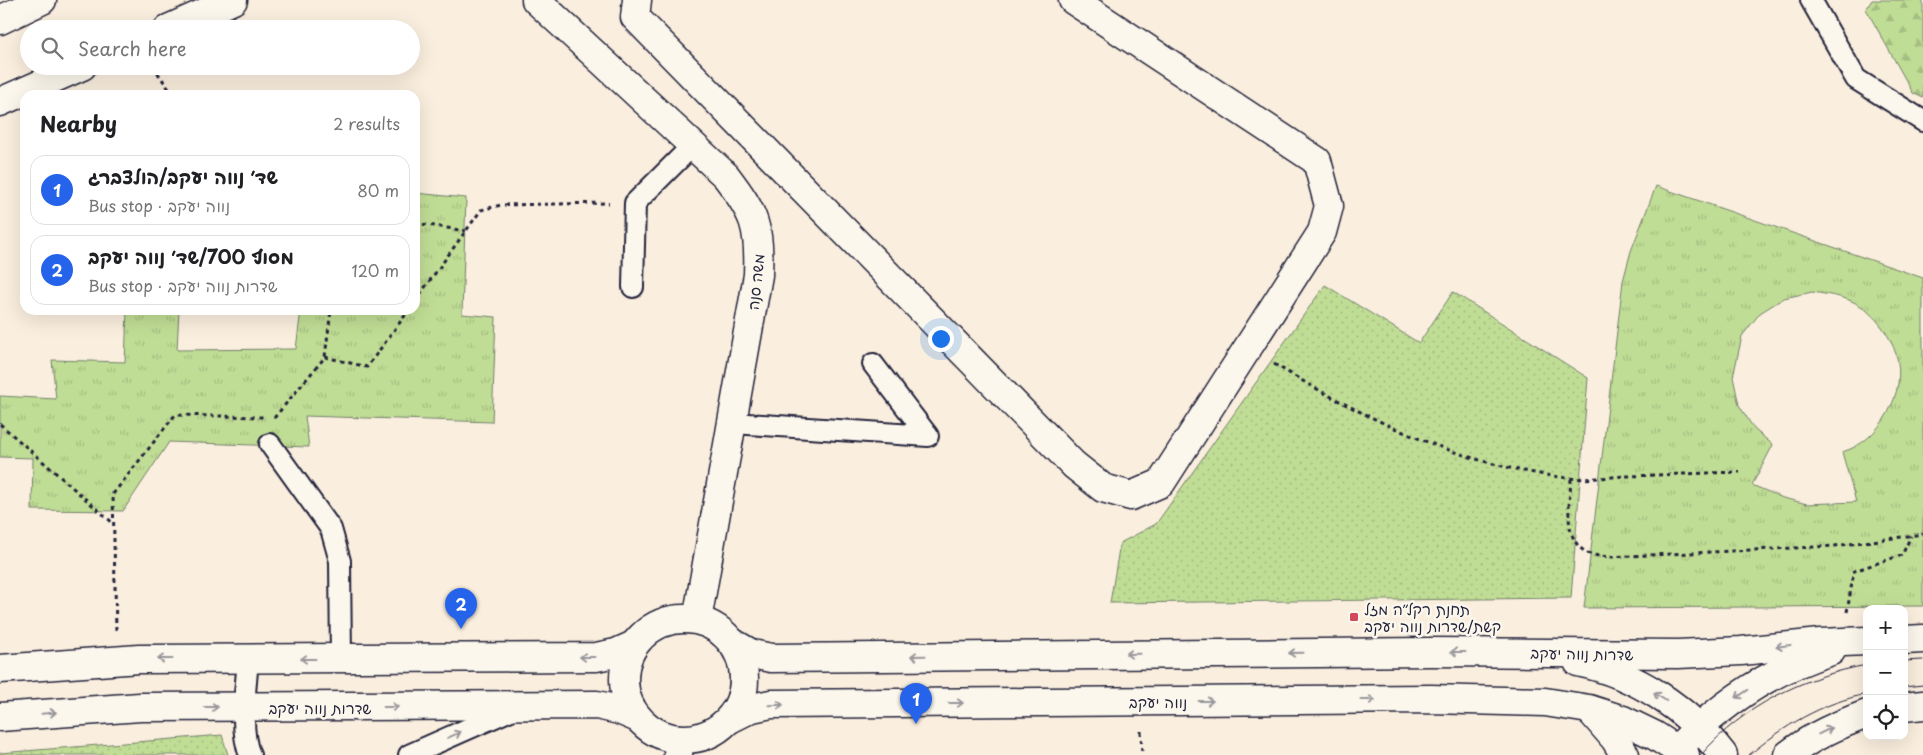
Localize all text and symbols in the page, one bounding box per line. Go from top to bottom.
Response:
search box [20,20,420,75]
icon: search [38,34,66,62]
text: Search here [78,34,187,62]
text: Nearby [40,107,117,139]
text: 2 results [333,111,400,135]
text: שד׳ נווה יעקב/הולצברג [88,162,278,190]
text: 1 [53,178,61,202]
text: 80 m [357,178,399,202]
text: Bus stop · נווה יעקב [88,193,230,217]
text: מסוף 700/שד׳ נווה יעקב [88,242,294,270]
street label: משה סנה [741,253,769,311]
text: 2 [51,258,63,282]
text: 120 m [352,258,399,282]
text: Bus stop · שדרות נווה יעקב [88,273,278,297]
your location [928,326,954,352]
pin: 2 [445,588,477,629]
place label: תחנת רקל״ה מזל קשת/שדרות נווה יעקב [1364,597,1501,637]
map controls [1863,605,1908,740]
button: + [1863,605,1908,650]
marker: תחנת רקל״ה מזל קשת/שדרות נווה יעקב [1348,611,1360,623]
street label: שדרות נווה יעקב [1530,641,1634,665]
one-way arrow [1776,641,1792,651]
one-way arrow [1451,647,1467,657]
one-way arrow [1288,648,1304,658]
one-way arrow [1126,649,1142,659]
button: − [1863,650,1908,695]
one-way arrow [911,651,927,661]
one-way arrow [580,652,596,662]
one-way arrow [157,654,173,664]
one-way arrow [300,654,316,664]
pin: 1 [900,683,932,724]
one-way arrow [1735,689,1749,699]
street label: נווה יעקב [1129,690,1187,713]
one-way arrow [1654,692,1668,702]
one-way arrow [1360,695,1376,705]
button: locate [1863,695,1908,740]
street label: שדרות נווה יעקב [268,696,372,719]
one-way arrow [1197,696,1213,706]
one-way arrow [947,698,963,708]
one-way arrow [767,700,783,709]
one-way arrow [382,702,399,712]
one-way arrow [203,703,219,712]
one-way arrow [40,708,56,717]
one-way arrow [1818,726,1833,736]
one-way arrow [446,730,461,740]

